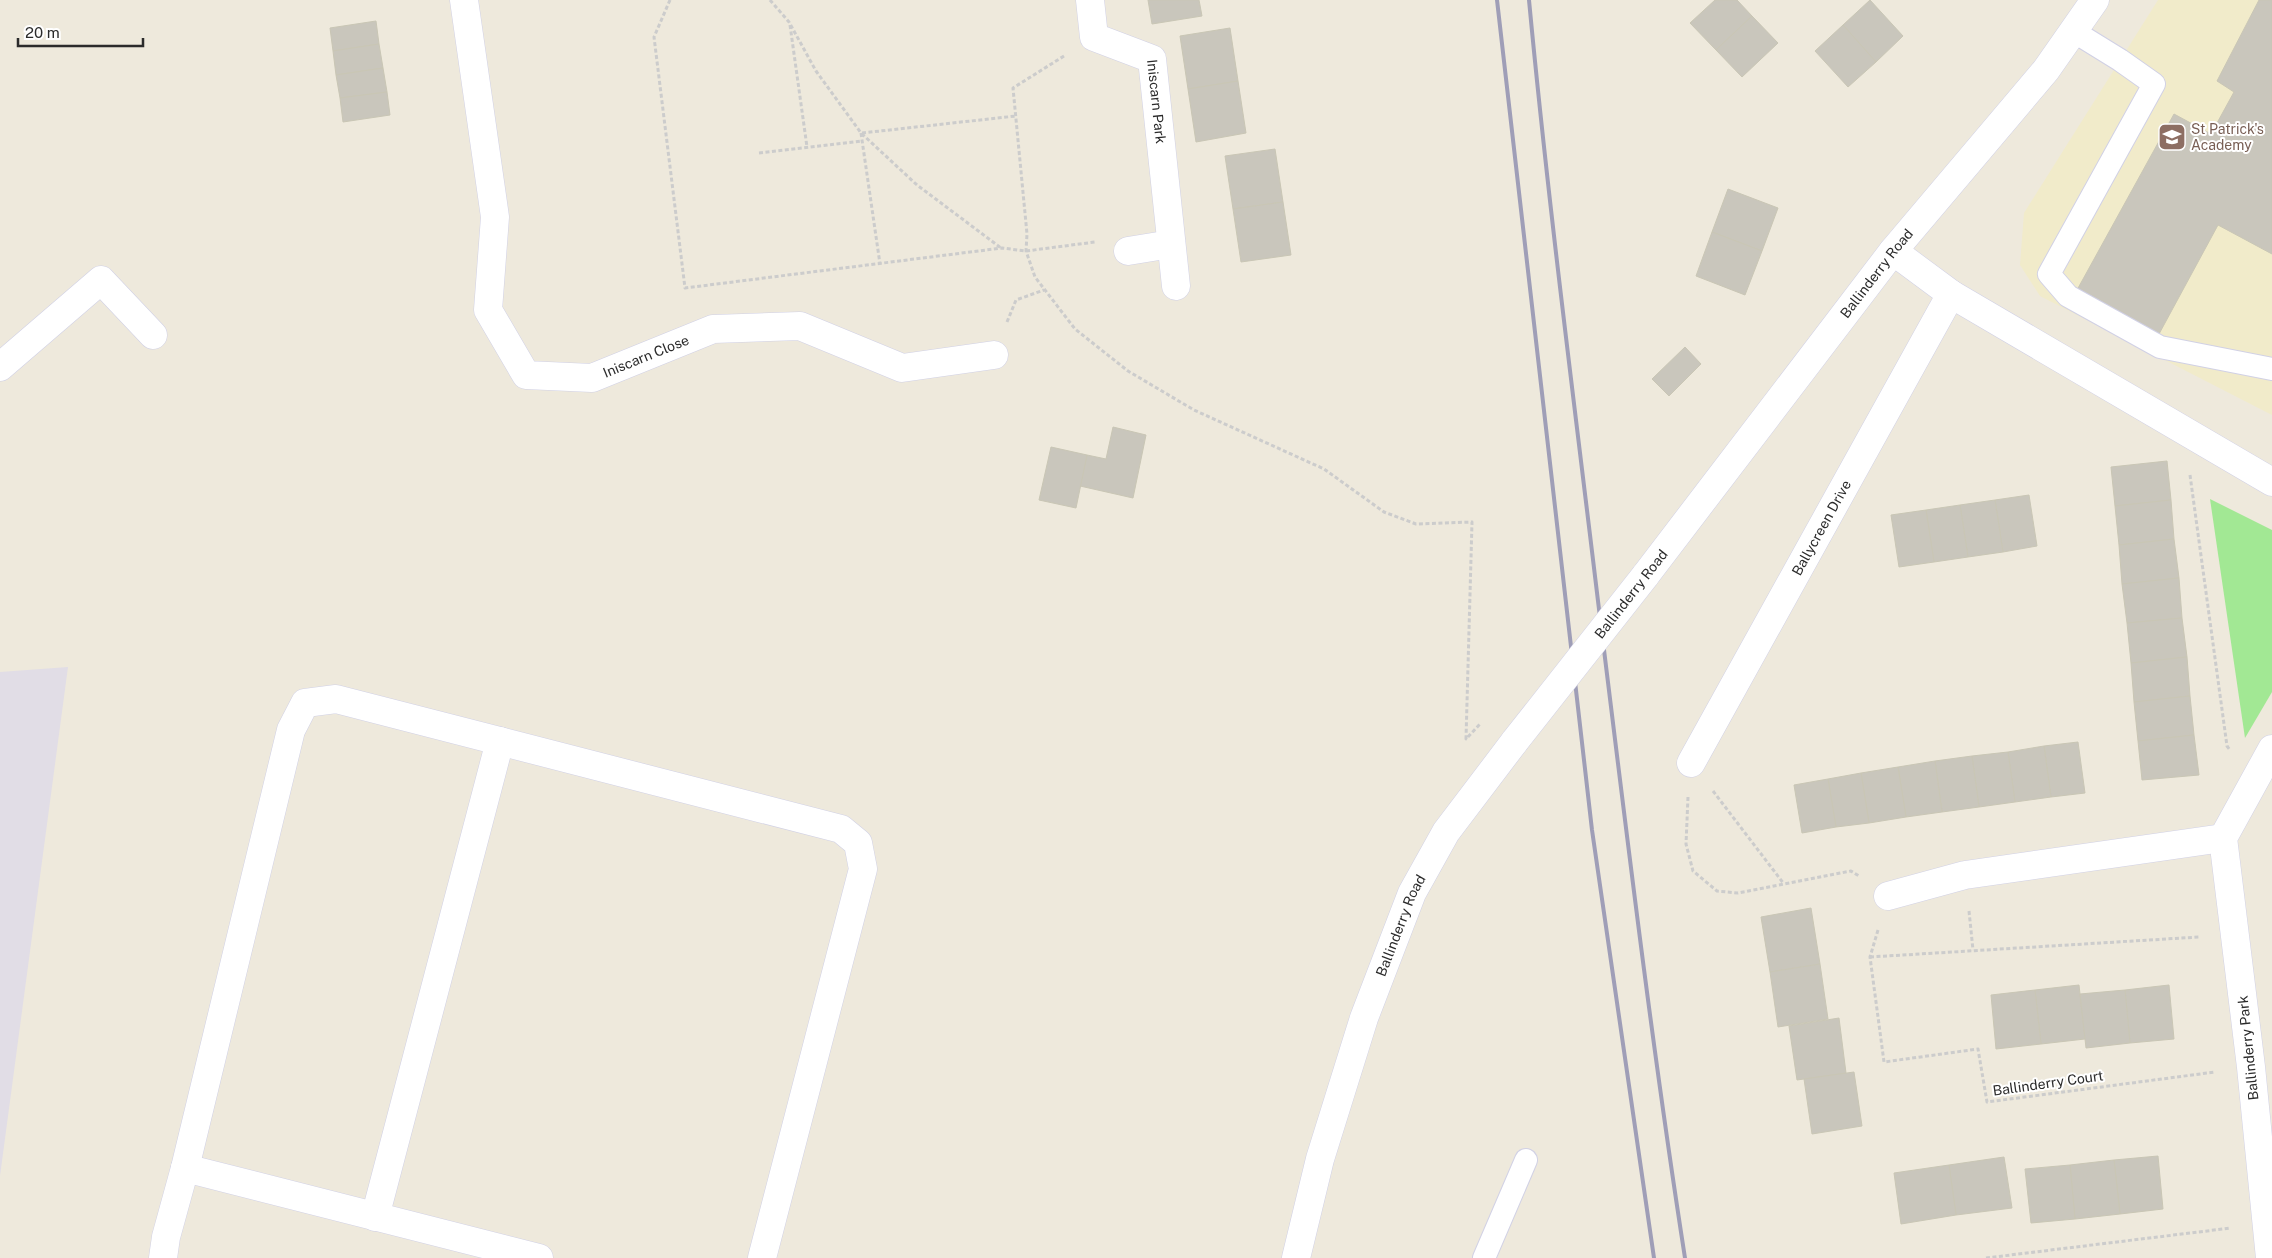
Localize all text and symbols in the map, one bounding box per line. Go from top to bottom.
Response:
scale bar [18,15,142,47]
text: 20 m [25,24,60,41]
street label: Iniscarn Park [1144,59,1169,145]
place label: St Patrick's Academy [2191,121,2264,153]
school or university icon: St Patrick's Academy [2157,122,2187,152]
street label: Ballinderry Road [1837,226,1916,321]
street label: Iniscarn Close [601,332,691,381]
street label: Ballycreen Drive [1789,477,1854,578]
street label: Ballinderry Road [1591,546,1671,642]
street label: Ballinderry Road [1373,872,1429,979]
street label: Ballinderry Park [2235,995,2261,1101]
street label: Ballinderry Court [1992,1067,2104,1099]

